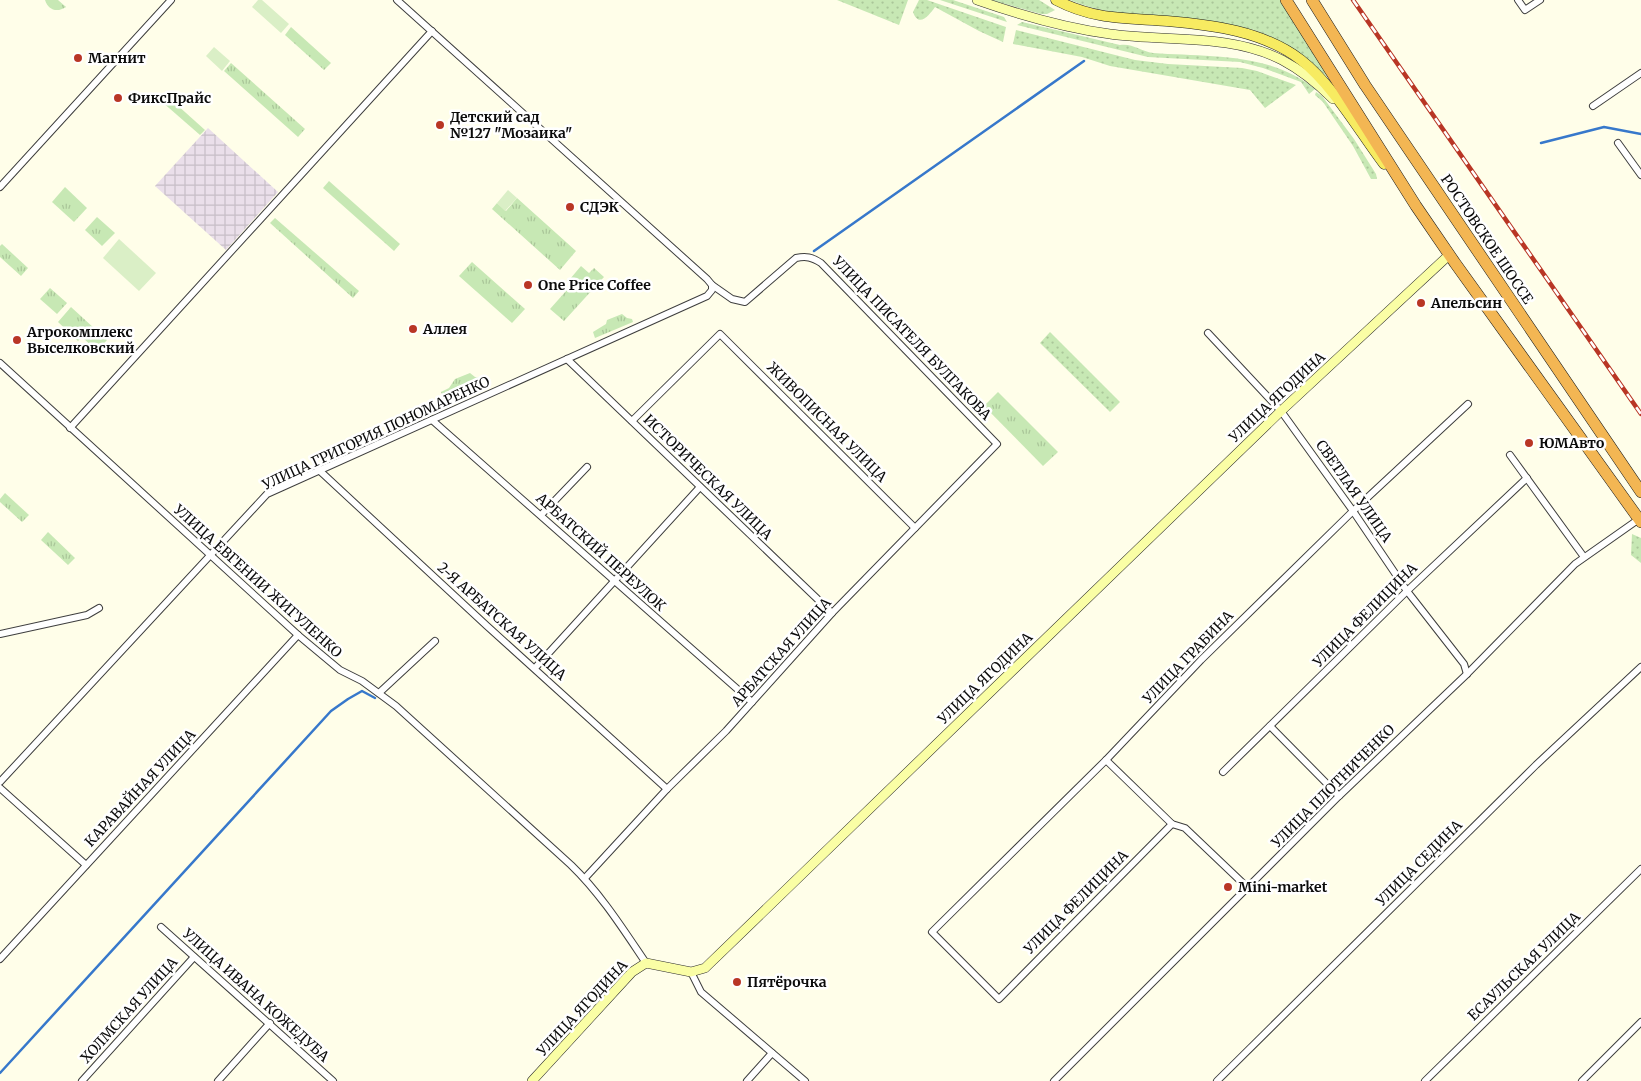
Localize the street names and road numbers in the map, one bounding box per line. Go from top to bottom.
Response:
street label: РОСТОВСКОЕ ШОССЕ [1437,171,1537,307]
street label: УЛИЦА ПИСАТЕЛЯ БУЛГАКОВА [828,252,995,424]
street label: УЛИЦА ЯГОДИНА [1225,348,1329,447]
street label: ЖИВОПИСНАЯ УЛИЦА [763,358,891,486]
street label: УЛИЦА ГРИГОРИЯ ПОНОМАРЕНКО [258,372,493,494]
street label: ИСТОРИЧЕСКАЯ УЛИЦА [640,411,776,544]
street label: СВЕТЛАЯ УЛИЦА [1312,436,1396,546]
street label: АРБАТСКИЙ ПЕРЕУЛОК [532,488,669,615]
street label: УЛИЦА ЕВГЕНИИ ЖИГУЛЕНКО [169,500,346,661]
street label: 2-Я АРБАТСКАЯ УЛИЦА [434,558,570,684]
street label: УЛИЦА ФЕЛИЦИНА [1308,559,1421,672]
street label: АРБАТСКАЯ УЛИЦА [727,594,835,711]
street label: УЛИЦА ГРАБИНА [1138,607,1237,708]
street label: УЛИЦА ЯГОДИНА [933,628,1036,728]
street label: УЛИЦА ПЛОТНИЧЕНКО [1267,721,1398,852]
street label: КАРАВАЙНАЯ УЛИЦА [81,725,199,850]
street label: УЛИЦА СЕДИНА [1371,816,1466,911]
street label: УЛИЦА ФЕЛИЦИНА [1019,846,1132,959]
street label: ЕСАУЛЬСКАЯ УЛИЦА [1464,908,1584,1024]
street label: УЛИЦА ИВАНА КОЖЕДУБА [178,924,333,1066]
street label: ХОЛМСКАЯ УЛИЦА [77,953,181,1067]
street label: УЛИЦА ЯГОДИНА [532,956,631,1060]

